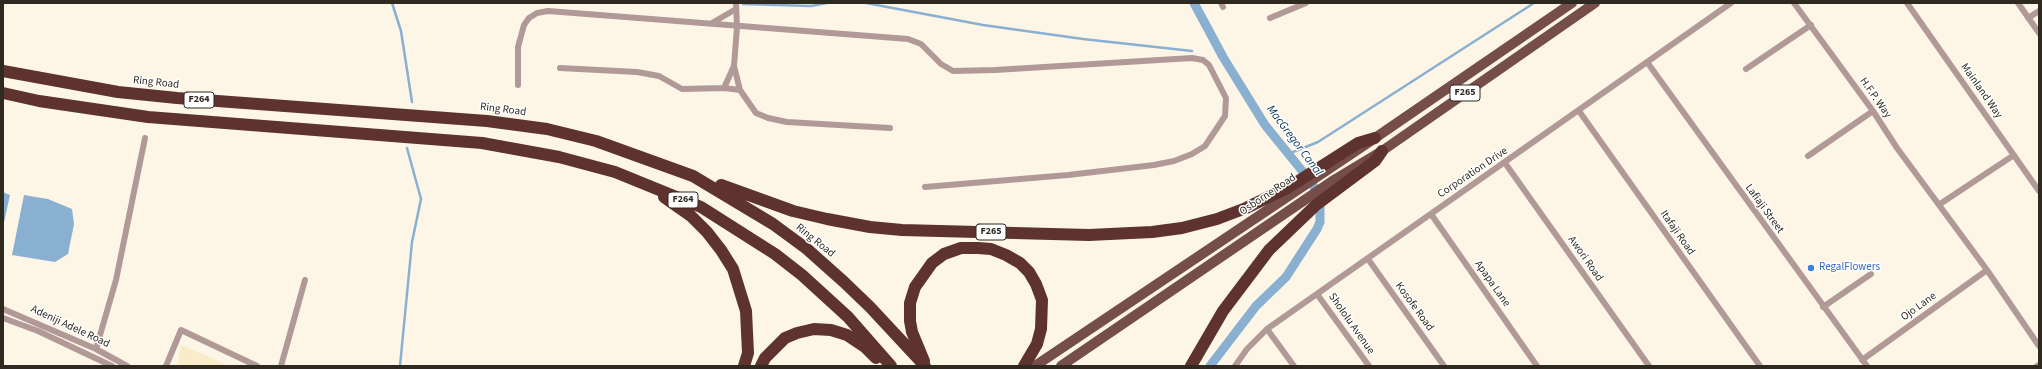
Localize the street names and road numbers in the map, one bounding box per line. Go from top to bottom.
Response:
street label: Mainland Way [1957,61,2005,121]
street label: Ring Road [132,74,180,92]
street label: H.F.P. Way [1856,75,1894,121]
road number: F265 [1450,85,1480,101]
road number: F264 [184,92,214,108]
street label: Ring Road [479,101,527,119]
street label: Corporation Drive [1436,145,1510,201]
street label: Osborne Road [1237,171,1299,219]
street label: Lafiaji Street [1742,182,1786,236]
road number: F264 [668,192,698,208]
street label: Itafaji Road [1657,208,1697,258]
street label: Ring Road [793,221,837,261]
road number: F265 [976,224,1006,240]
street label: Awori Road [1565,234,1605,284]
street label: Apapa Lane [1471,258,1513,310]
street label: Kosofe Road [1392,280,1436,334]
street label: Ojo Lane [1899,290,1939,324]
street label: Shololu Avenue [1325,291,1377,357]
street label: Adeniji Adele Road [28,303,112,351]

